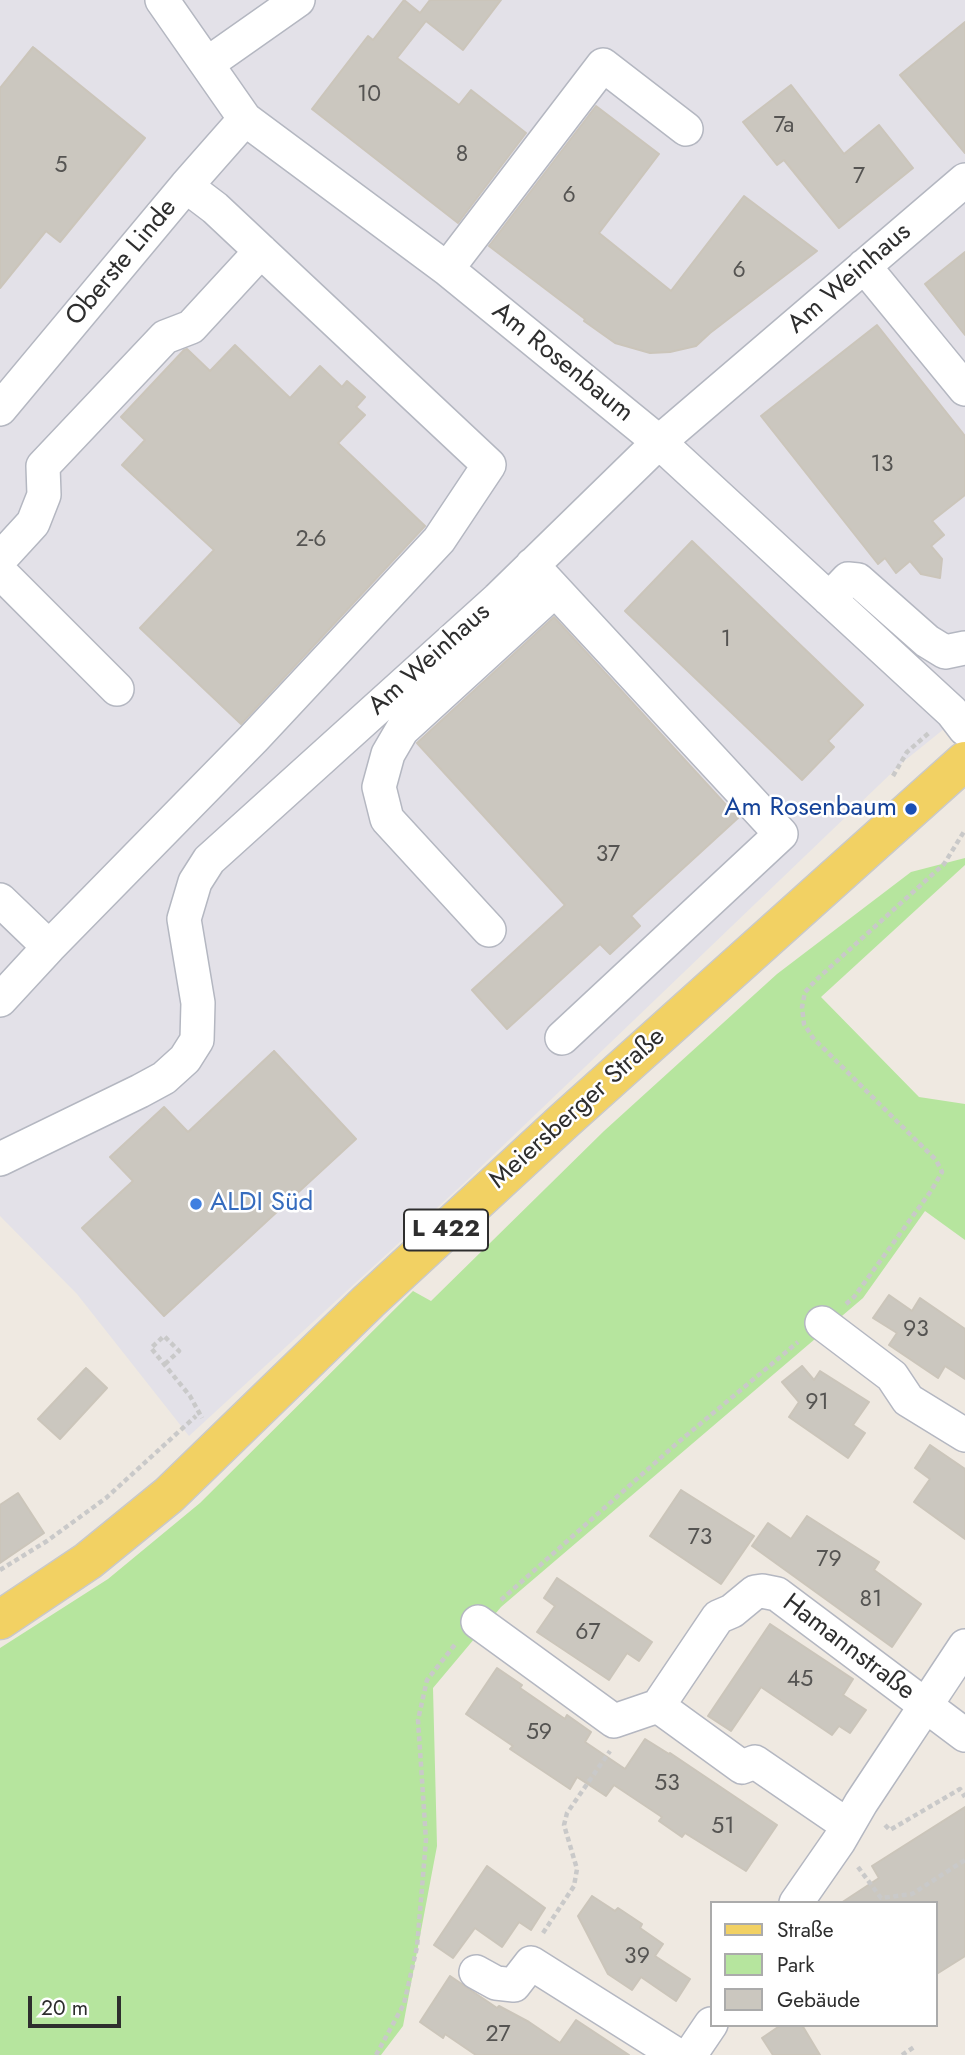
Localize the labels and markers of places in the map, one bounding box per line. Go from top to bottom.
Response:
place label: Am Rosenbaum [724,793,897,825]
marker: Am Rosenbaum [903,801,919,817]
place label: ALDI Süd [210,1188,313,1220]
marker: ALDI Süd [188,1196,204,1212]

